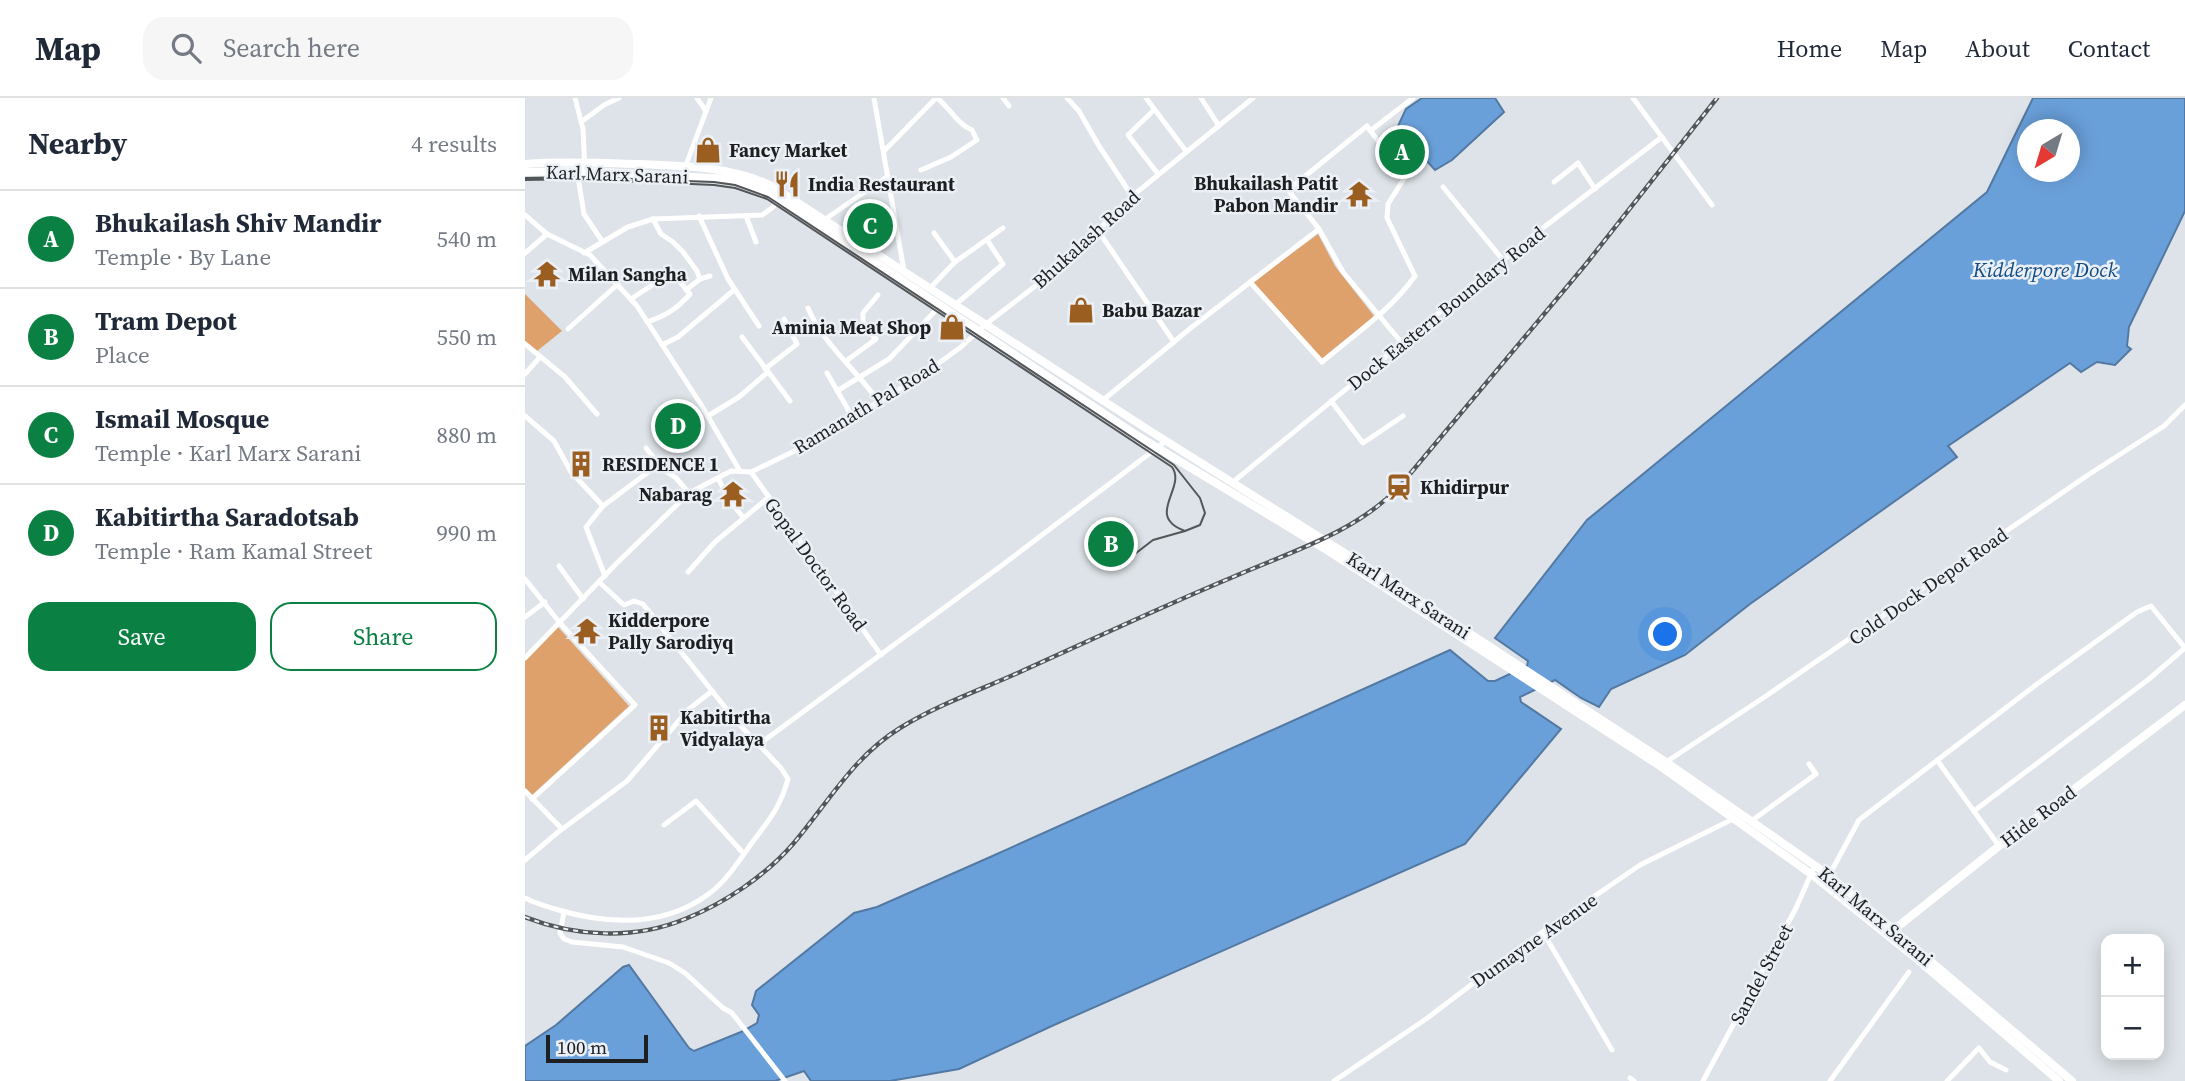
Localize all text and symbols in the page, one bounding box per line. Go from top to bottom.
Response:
search box [143,17,633,80]
text: Map [35,26,101,71]
icon: search [167,29,205,67]
text: Search here [223,30,360,66]
text: Home [1777,32,1842,65]
text: Map [1880,32,1927,65]
text: About [1965,32,2030,65]
text: Contact [2068,32,2150,65]
north arrow [2017,119,2080,182]
text: Nearby [28,123,127,164]
pin: A [1379,126,1425,178]
text: 4 results [411,128,497,160]
shop icon: Fancy Market [693,135,723,165]
place label: Fancy Market [729,137,848,163]
street label: Karl Marx Sarani [545,159,689,189]
restaurant icon: India Restaurant [772,169,802,199]
place label: Bhukailash Patit Pabon Mandir [1194,170,1338,218]
place label: India Restaurant [808,171,955,197]
temple icon: Bhukailash Patit Pabon Mandir [1344,179,1374,209]
street label: Bhukalash Road [1027,184,1146,294]
pin: C [847,200,893,252]
text: Bhukailash Shiv Mandir [95,205,381,241]
street label: Dock Eastern Boundary Road [1342,220,1550,396]
text: A [43,223,59,255]
text: 540 m [436,223,497,255]
text: Temple · By Lane [95,241,271,273]
water label: Kidderpore Dock [1972,255,2117,284]
temple icon: Milan Sangha [532,259,562,289]
place label: Milan Sangha [568,261,688,287]
shop icon: Babu Bazar [1066,295,1096,325]
place label: Babu Bazar [1102,297,1202,323]
text: Tram Depot [95,303,237,339]
shop icon: Aminia Meat Shop [937,312,967,342]
place label: Aminia Meat Shop [772,314,931,340]
text: B [44,321,58,353]
text: 550 m [436,321,497,353]
text: Place [95,339,150,371]
street label: Ramanath Pal Road [788,352,944,460]
pin: D [655,400,701,452]
text: Ismail Mosque [95,401,269,437]
text: C [44,419,58,451]
text: 880 m [436,419,497,451]
text: Temple · Karl Marx Sarani [95,437,361,469]
building icon: RESIDENCE 1 [566,449,596,479]
place label: RESIDENCE 1 [602,451,719,477]
station icon: Khidirpur [1384,472,1414,502]
place label: Khidirpur [1420,474,1509,500]
temple icon: Nabarag [718,479,748,509]
place label: Nabarag [639,481,713,507]
street label: Gopal Doctor Road [759,492,873,636]
text: Kabitirtha Saradotsab [95,499,359,535]
text: D [43,517,59,549]
text: 990 m [436,517,497,549]
pin: B [1088,518,1134,570]
street label: Cold Dock Depot Road [1843,521,2013,651]
text: Temple · Ram Kamal Street [95,535,372,567]
street label: Karl Marx Sarani [1342,545,1476,645]
button: Save [28,602,256,671]
button: Share [270,602,497,671]
place label: Kidderpore Pally Sarodiyq [608,607,733,655]
temple icon: Kidderpore Pally Sarodiyq [572,616,602,646]
your location [1648,617,1682,651]
place label: Kabitirtha Vidyalaya [680,704,772,752]
building icon: Kabitirtha Vidyalaya [644,713,674,743]
street label: Hide Road [1995,779,2081,853]
street label: Karl Marx Sarani [1813,860,1939,972]
street label: Dumayne Avenue [1466,887,1602,993]
street label: Sandel Street [1724,918,1799,1029]
map controls [2101,934,2164,1060]
button: + [2101,934,2164,997]
button: − [2101,997,2164,1060]
scale bar [546,1032,647,1064]
text: 100 m [557,1034,607,1060]

